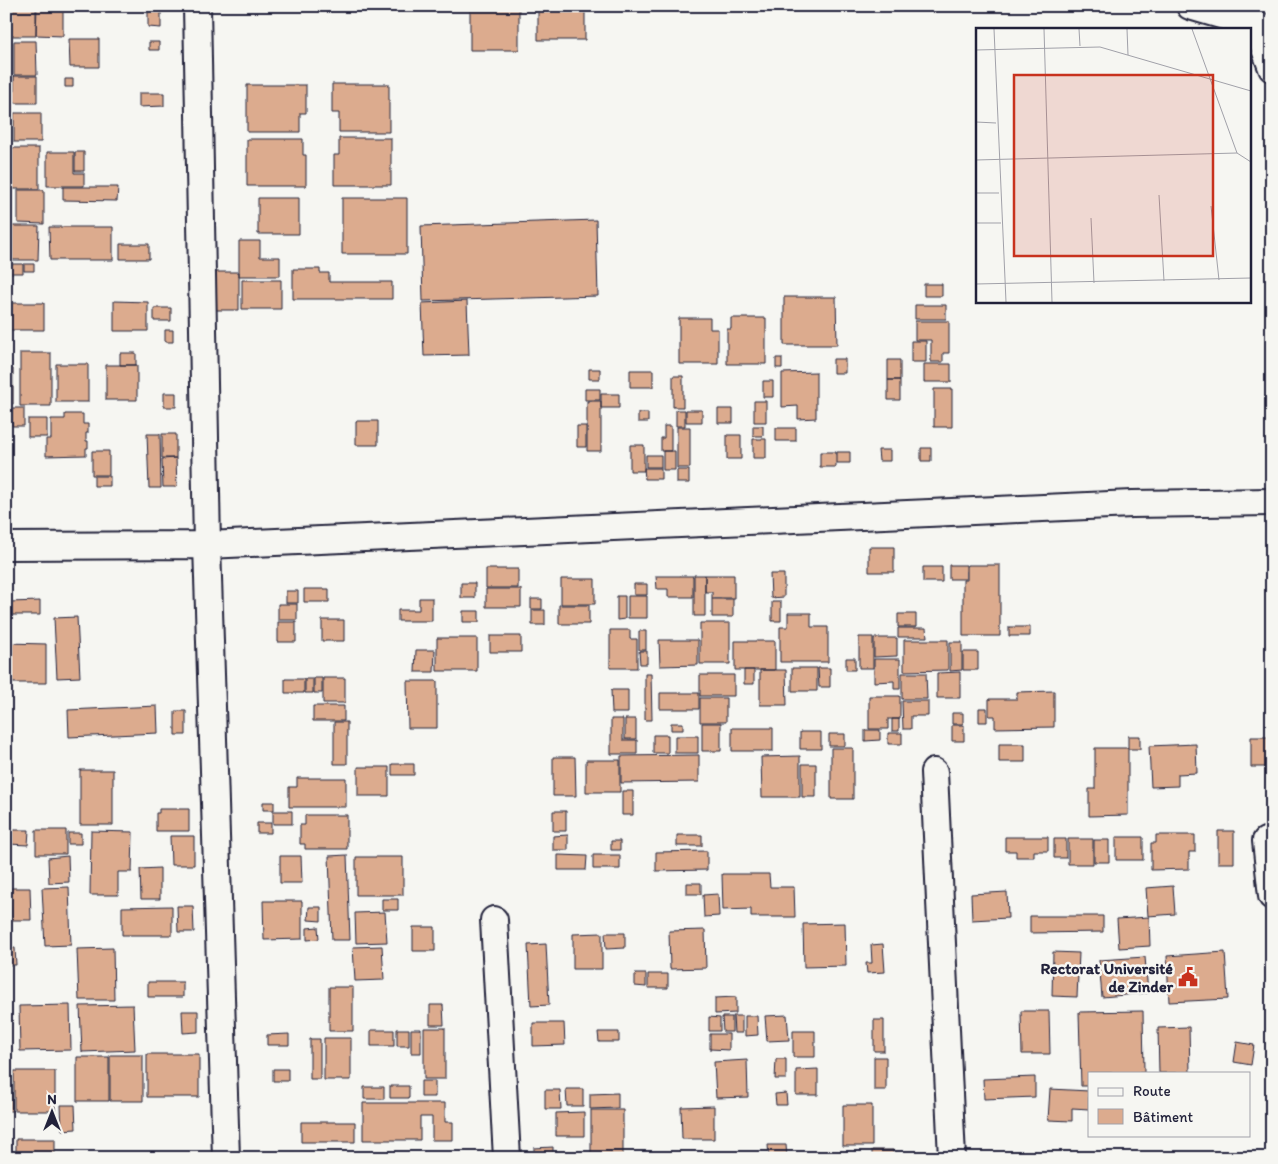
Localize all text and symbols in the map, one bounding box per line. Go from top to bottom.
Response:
inset map [976,28,1250,302]
place label: Rectorat Université de Zinder [1040,959,1174,996]
public building icon: Rectorat Université de Zinder [1177,966,1199,988]
legend [1088,1072,1250,1136]
text: Route [1133,1082,1171,1100]
north arrow [28,1086,78,1136]
text: N [47,1091,57,1108]
text: Bâtiment [1133,1108,1194,1126]

